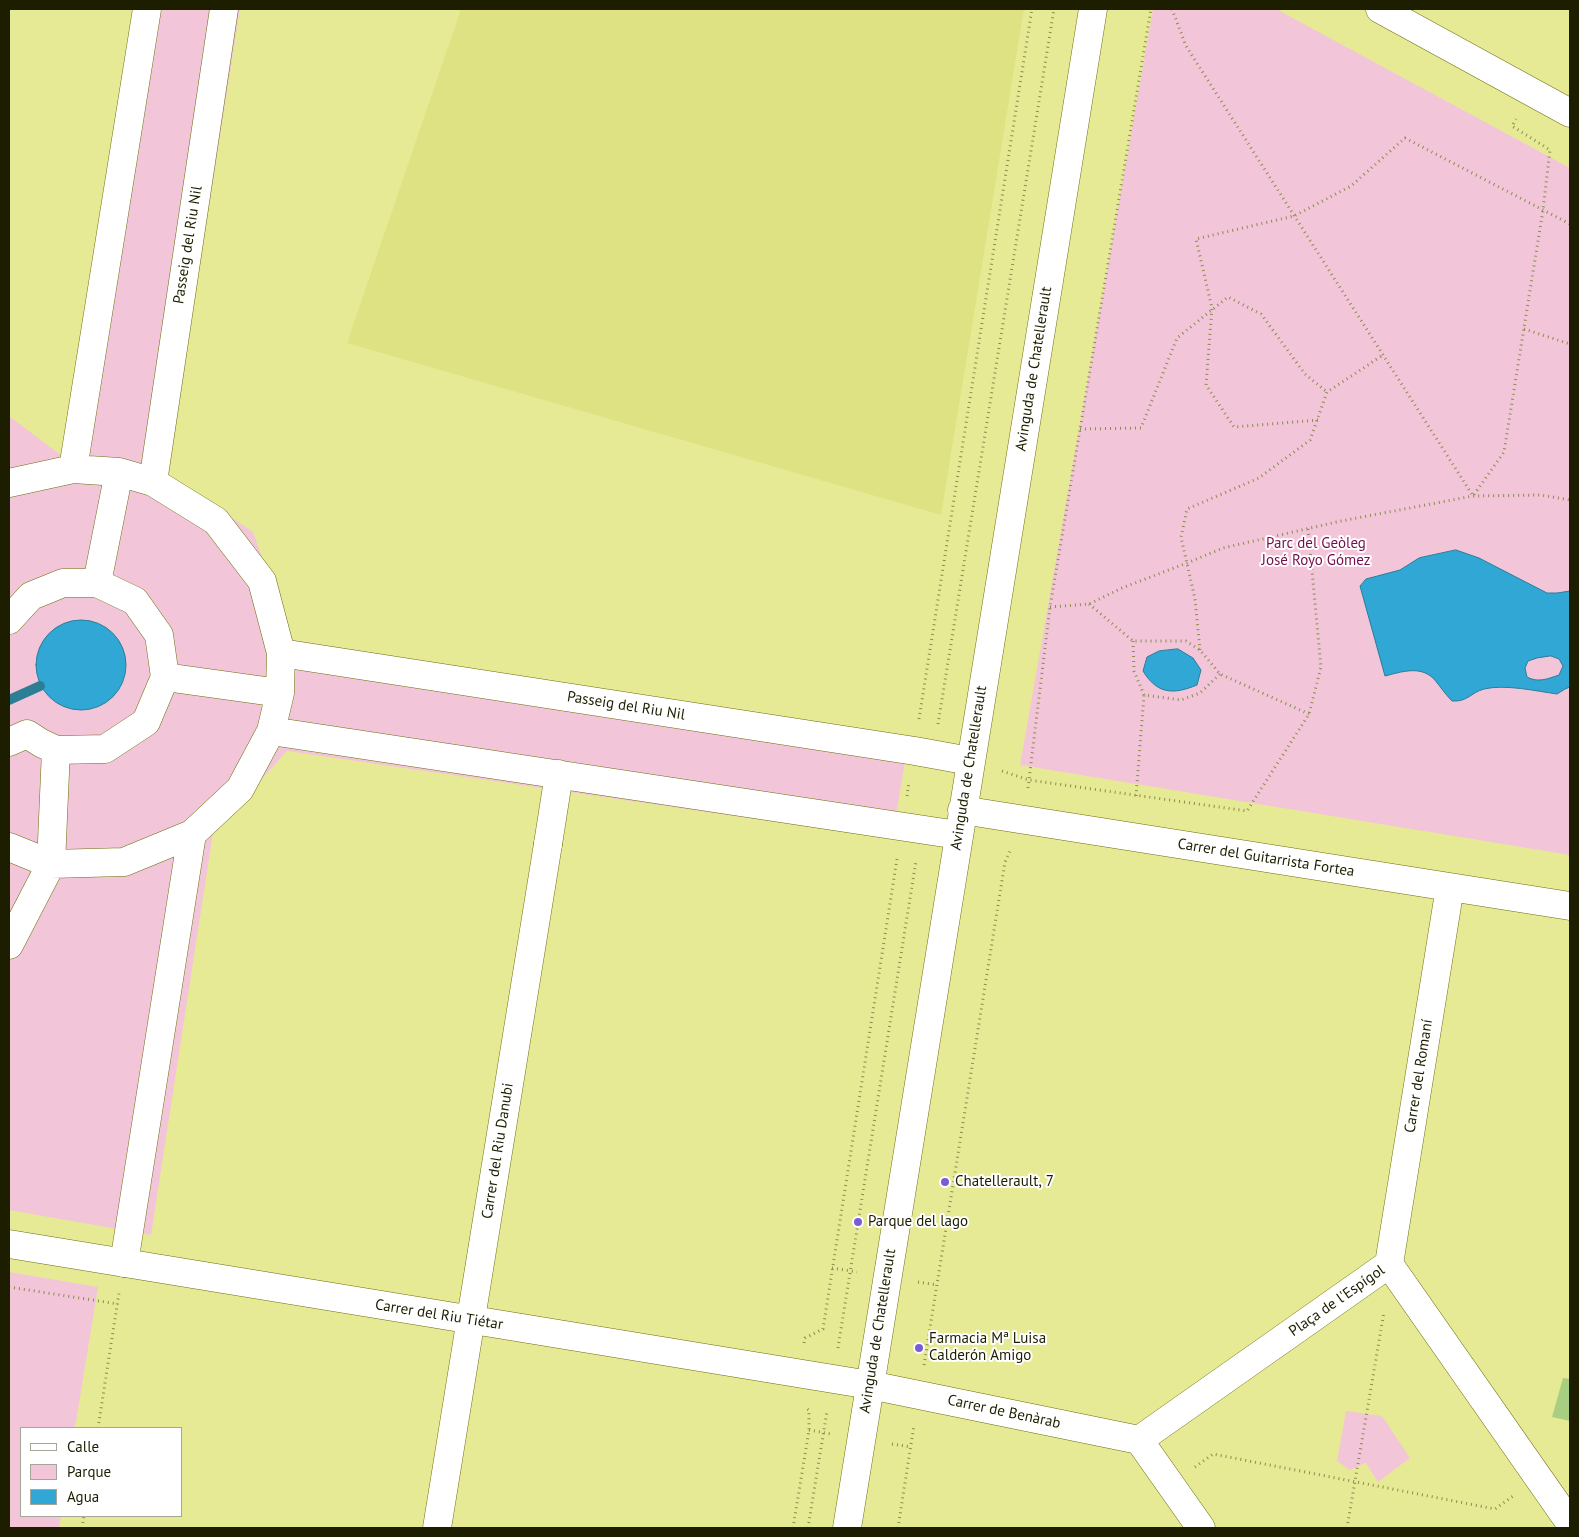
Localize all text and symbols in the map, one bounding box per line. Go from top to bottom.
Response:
street label: Passeig del Riu Nil [170,185,206,305]
street label: Avinguda de Chatellerault [1012,285,1056,453]
park label: Parc del Geòleg José Royo Gómez [1262,535,1370,570]
street label: Avinguda de Chatellerault [947,684,991,852]
street label: Passeig del Riu Nil [566,688,686,724]
street label: Carrer del Guitarrista Fortea [1176,835,1356,881]
street label: Carrer del Romaní [1401,1018,1437,1134]
street label: Carrer del Riu Danubi [478,1082,518,1220]
place label: Chatellerault, 7 [955,1173,1054,1191]
marker: Chatellerault, 7 [939,1176,951,1188]
place label: Parque del lago [868,1213,968,1231]
marker: Parque del lago [852,1216,864,1228]
street label: Avinguda de Chatellerault [856,1247,900,1415]
street label: Plaça de l'Espígol [1286,1261,1388,1341]
street label: Carrer del Riu Tiétar [374,1296,504,1334]
place label: Farmacia Mª Luisa Calderón Amigo [929,1330,1046,1365]
marker: Farmacia Mª Luisa Calderón Amigo [913,1342,925,1354]
street label: Carrer de Benàrab [946,1391,1062,1433]
legend [20,1427,182,1517]
text: Calle [67,1437,99,1456]
text: Parque [67,1462,111,1481]
text: Agua [67,1487,99,1506]

